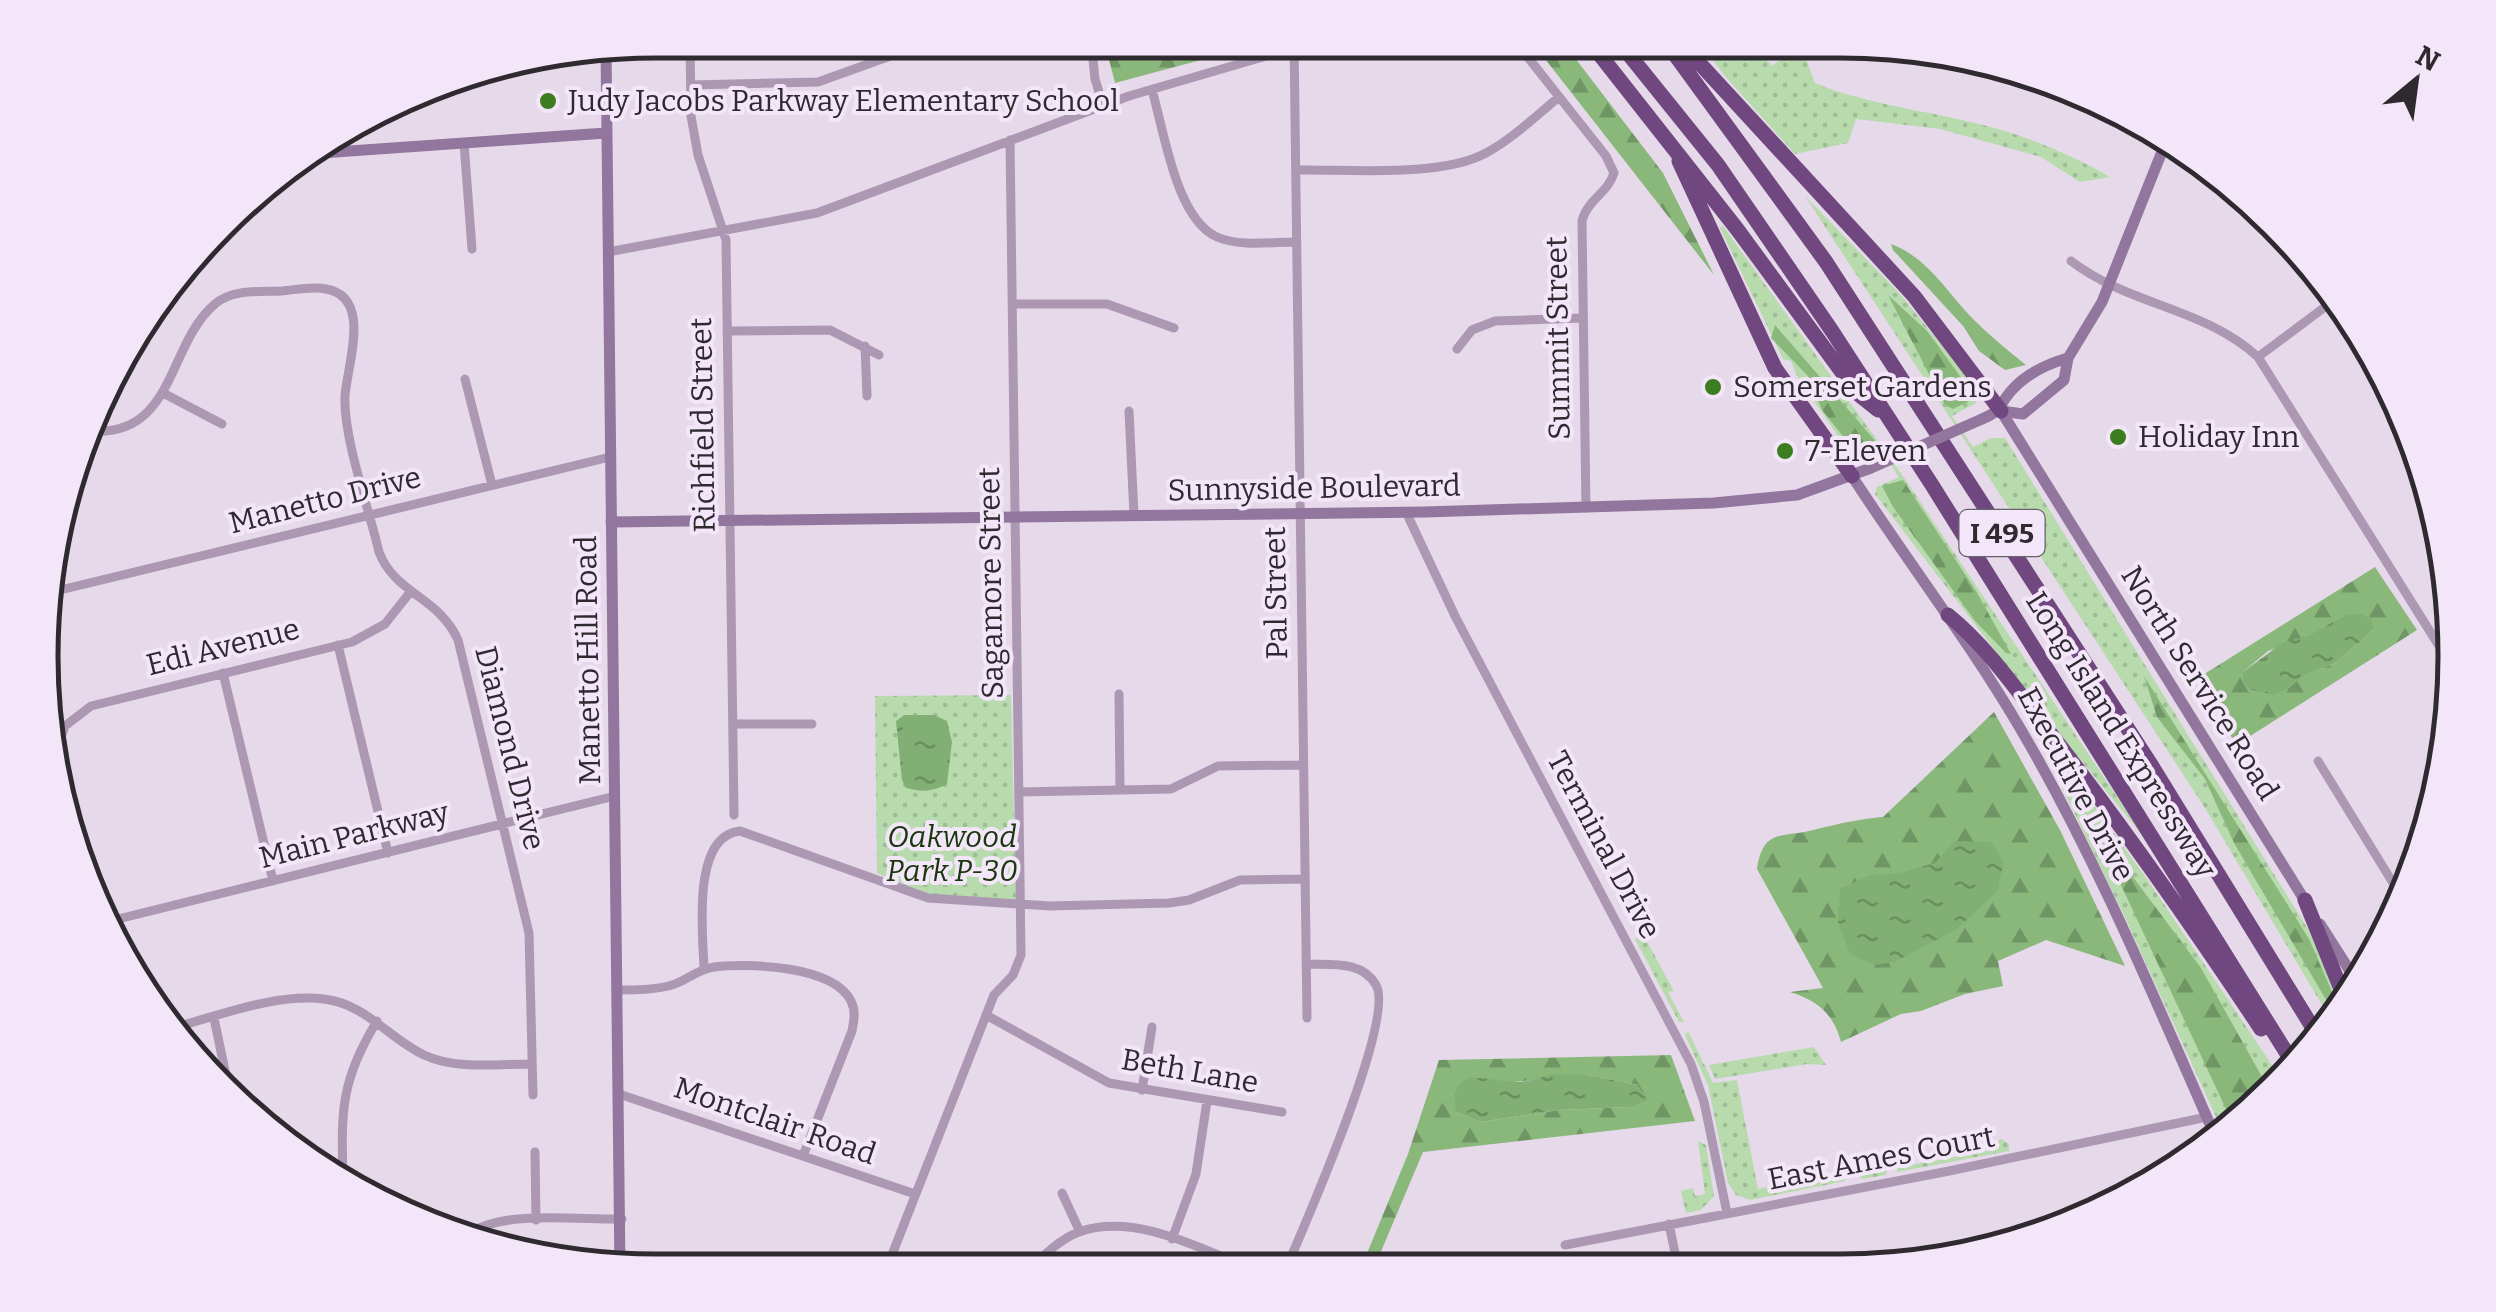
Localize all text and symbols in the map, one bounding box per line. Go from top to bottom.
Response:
north arrow [2366,30,2466,130]
text: N [2410,39,2445,78]
place label: Judy Jacobs Parkway Elementary School [567,83,1119,119]
marker: Judy Jacobs Parkway Elementary School [537,90,559,112]
street label: Summit Street [1538,236,1578,440]
street label: Richfield Street [683,317,723,533]
place label: Somerset Gardens [1733,369,1992,405]
marker: Somerset Gardens [1702,376,1724,398]
place label: Holiday Inn [2138,419,2300,455]
marker: Holiday Inn [2107,426,2129,448]
place label: 7-Eleven [1805,433,1926,469]
marker: 7-Eleven [1774,440,1796,462]
street label: Manetto Drive [225,459,425,541]
street label: Sagamore Street [971,467,1011,699]
street label: Sunnyside Boulevard [1167,467,1461,509]
road number: I 495 [1960,510,2044,556]
street label: Pal Street [1257,526,1295,660]
street label: Manetto Hill Road [568,535,608,785]
street label: North Service Road [2114,559,2287,807]
street label: Long Island Expressway [2018,585,2224,885]
street label: Edi Avenue [143,611,303,683]
street label: Diamond Drive [467,642,553,854]
street label: Executive Drive [2010,681,2142,887]
street label: Terminal Drive [1540,745,1668,945]
street label: Main Parkway [255,794,453,876]
park label: Oakwood Park P-30 [886,819,1018,889]
street label: Beth Lane [1119,1041,1261,1101]
street label: Montclair Road [669,1070,881,1172]
street label: East Ames Court [1765,1118,1998,1198]

